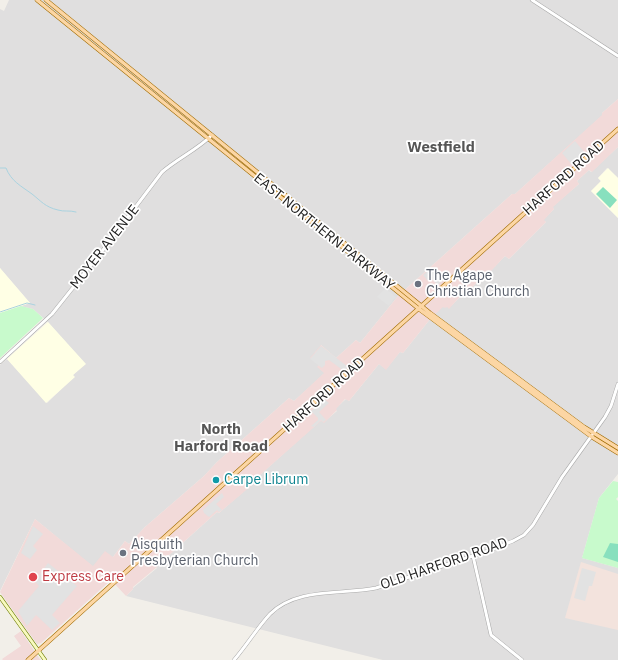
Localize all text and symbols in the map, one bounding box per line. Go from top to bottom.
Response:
street label: HARFORD ROAD [520,137,608,219]
district label: Westfield [407,139,475,157]
street label: EAST NORTHERN PARKWAY [250,170,398,294]
street label: MOYER AVENUE [67,202,143,292]
place label: The Agape Christian Church [426,268,530,300]
marker: The Agape Christian Church [413,279,423,289]
street label: HARFORD ROAD [280,354,368,436]
district label: North Harford Road [174,421,268,456]
place label: Carpe Librum [224,472,308,488]
marker: Carpe Librum [211,475,221,485]
street label: OLD HARFORD ROAD [378,534,510,594]
place label: Aisquith Presbyterian Church [131,537,259,570]
marker: Aisquith Presbyterian Church [118,548,128,558]
place label: Express Care [42,569,124,585]
marker: Express Care [27,571,39,583]

